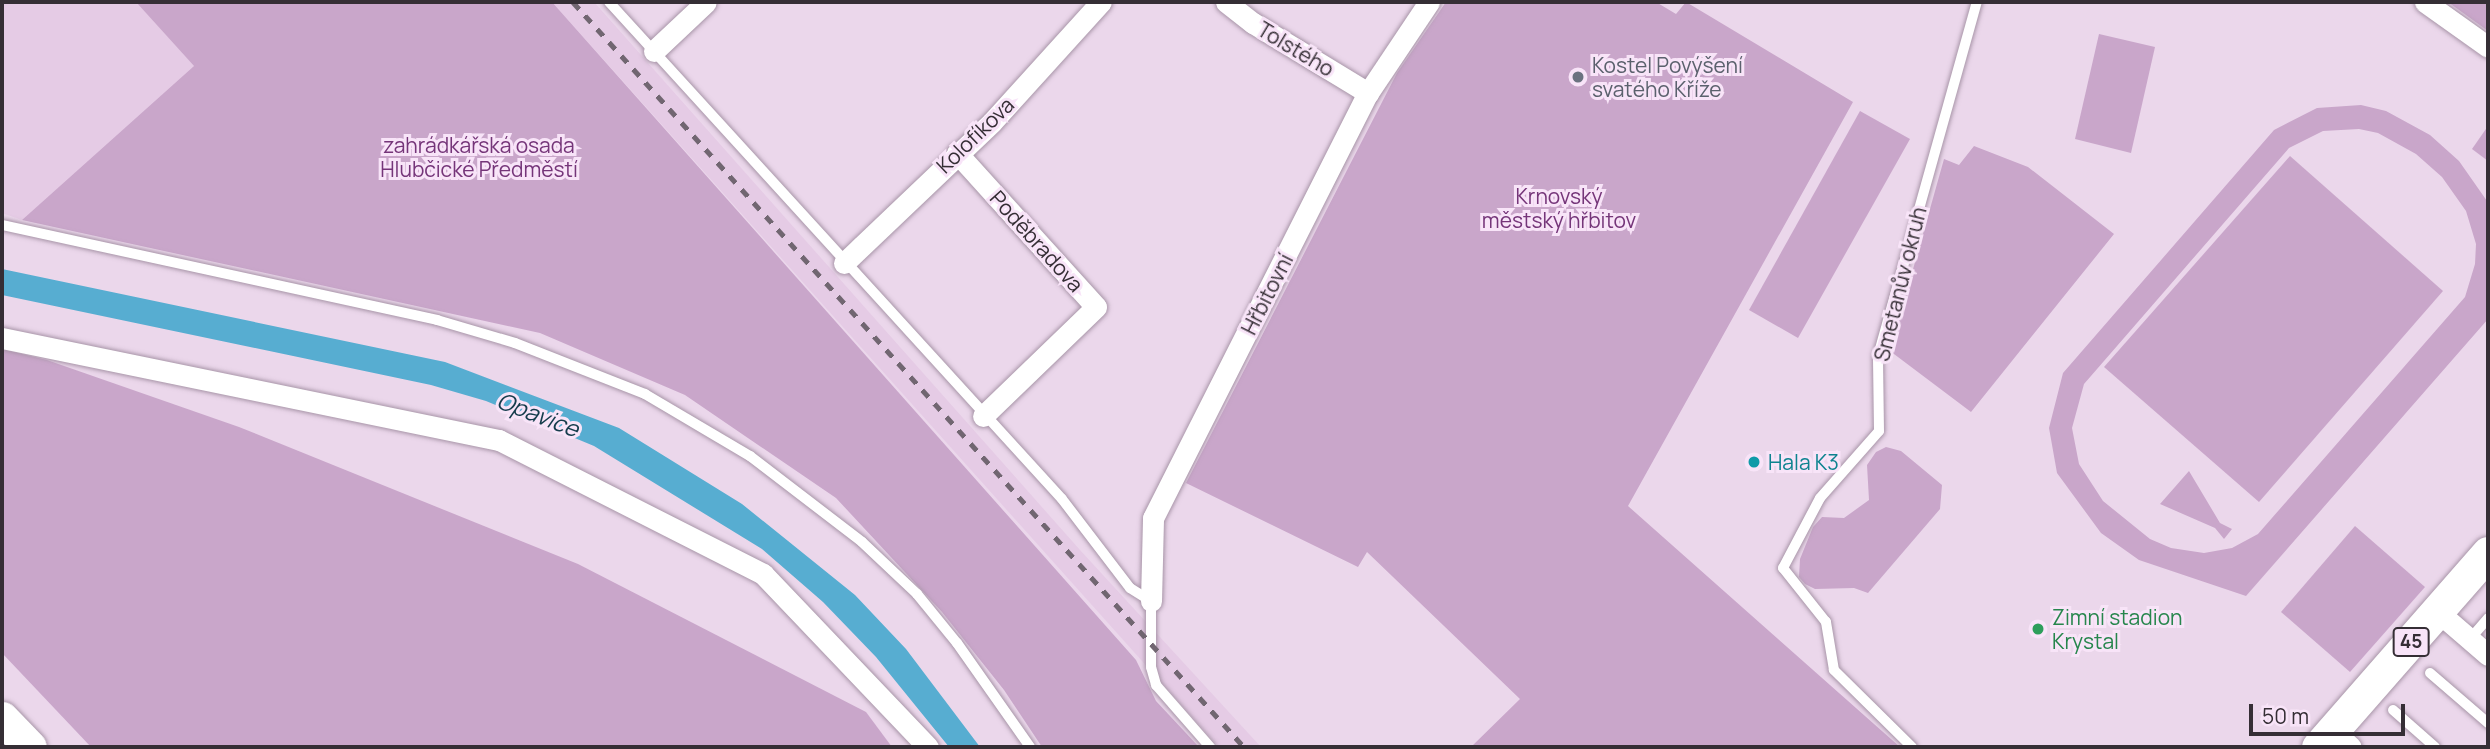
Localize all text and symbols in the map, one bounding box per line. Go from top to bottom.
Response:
street label: Tolstého [1253,16,1339,82]
place label: Kostel Povýšení svatého Kříže [1592,52,1743,102]
marker: Kostel Povýšení svatého Kříže [1570,69,1586,85]
street label: Kolofíkova [931,92,1019,178]
park label: zahrádkářská osada Hlubčické Předměstí [380,132,578,182]
park label: Krnovský městský hřbitov [1482,183,1636,233]
street label: Poděbradova [985,185,1089,297]
street label: Smetanův okruh [1869,204,1931,364]
street label: Hřbitovní [1236,249,1298,339]
water label: Opavice [493,386,583,442]
place label: Hala K3 [1768,449,1839,475]
marker: Hala K3 [1746,454,1762,470]
place label: Zimní stadion Krystal [2052,604,2183,654]
marker: Zimní stadion Krystal [2030,621,2046,637]
road number: 45 [2392,626,2430,657]
scale bar [2252,690,2408,734]
text: 50 m [2262,702,2309,730]

